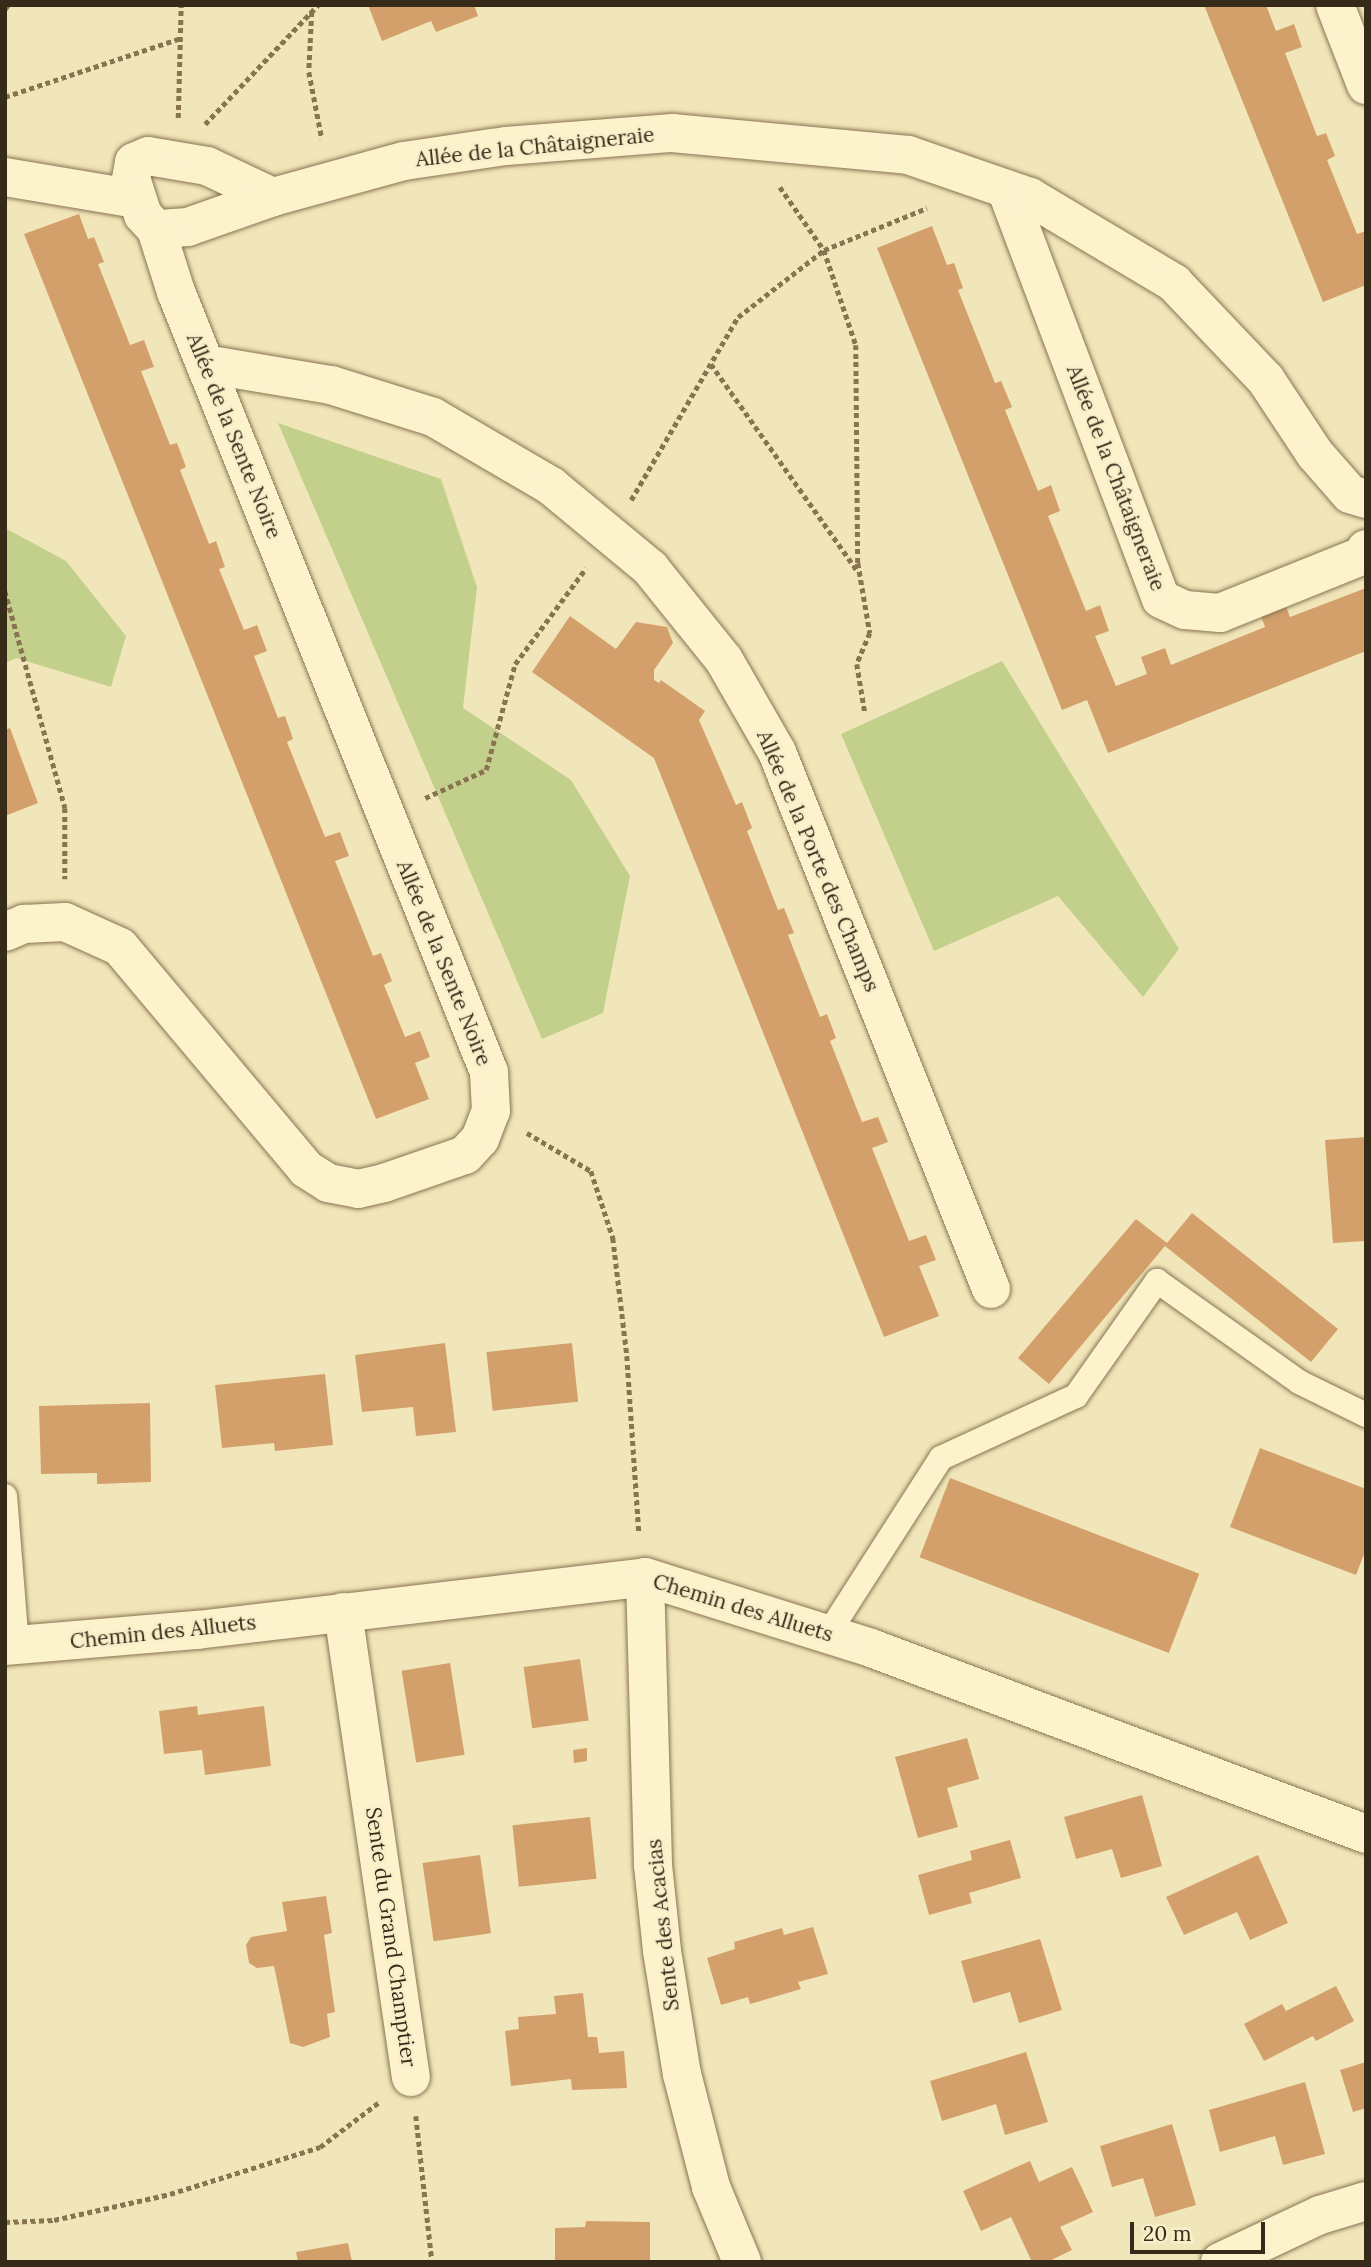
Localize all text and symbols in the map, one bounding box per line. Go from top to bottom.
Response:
street label: Allée de la Châtaigneraie [414,122,656,172]
street label: Allée de la Sente Noire [181,330,287,542]
street label: Allée de la Châtaigneraie [1061,361,1171,595]
street label: Allée de la Porte des Champs [751,726,885,996]
street label: Allée de la Sente Noire [391,857,497,1069]
street label: Chemin des Alluets [650,1569,836,1647]
street label: Chemin des Alluets [69,1610,257,1654]
street label: Sente du Grand Champtier [360,1806,422,2068]
street label: Sente des Acacias [641,1838,685,2012]
scale bar [1133,2208,1268,2252]
text: 20 m [1143,2220,1192,2247]

